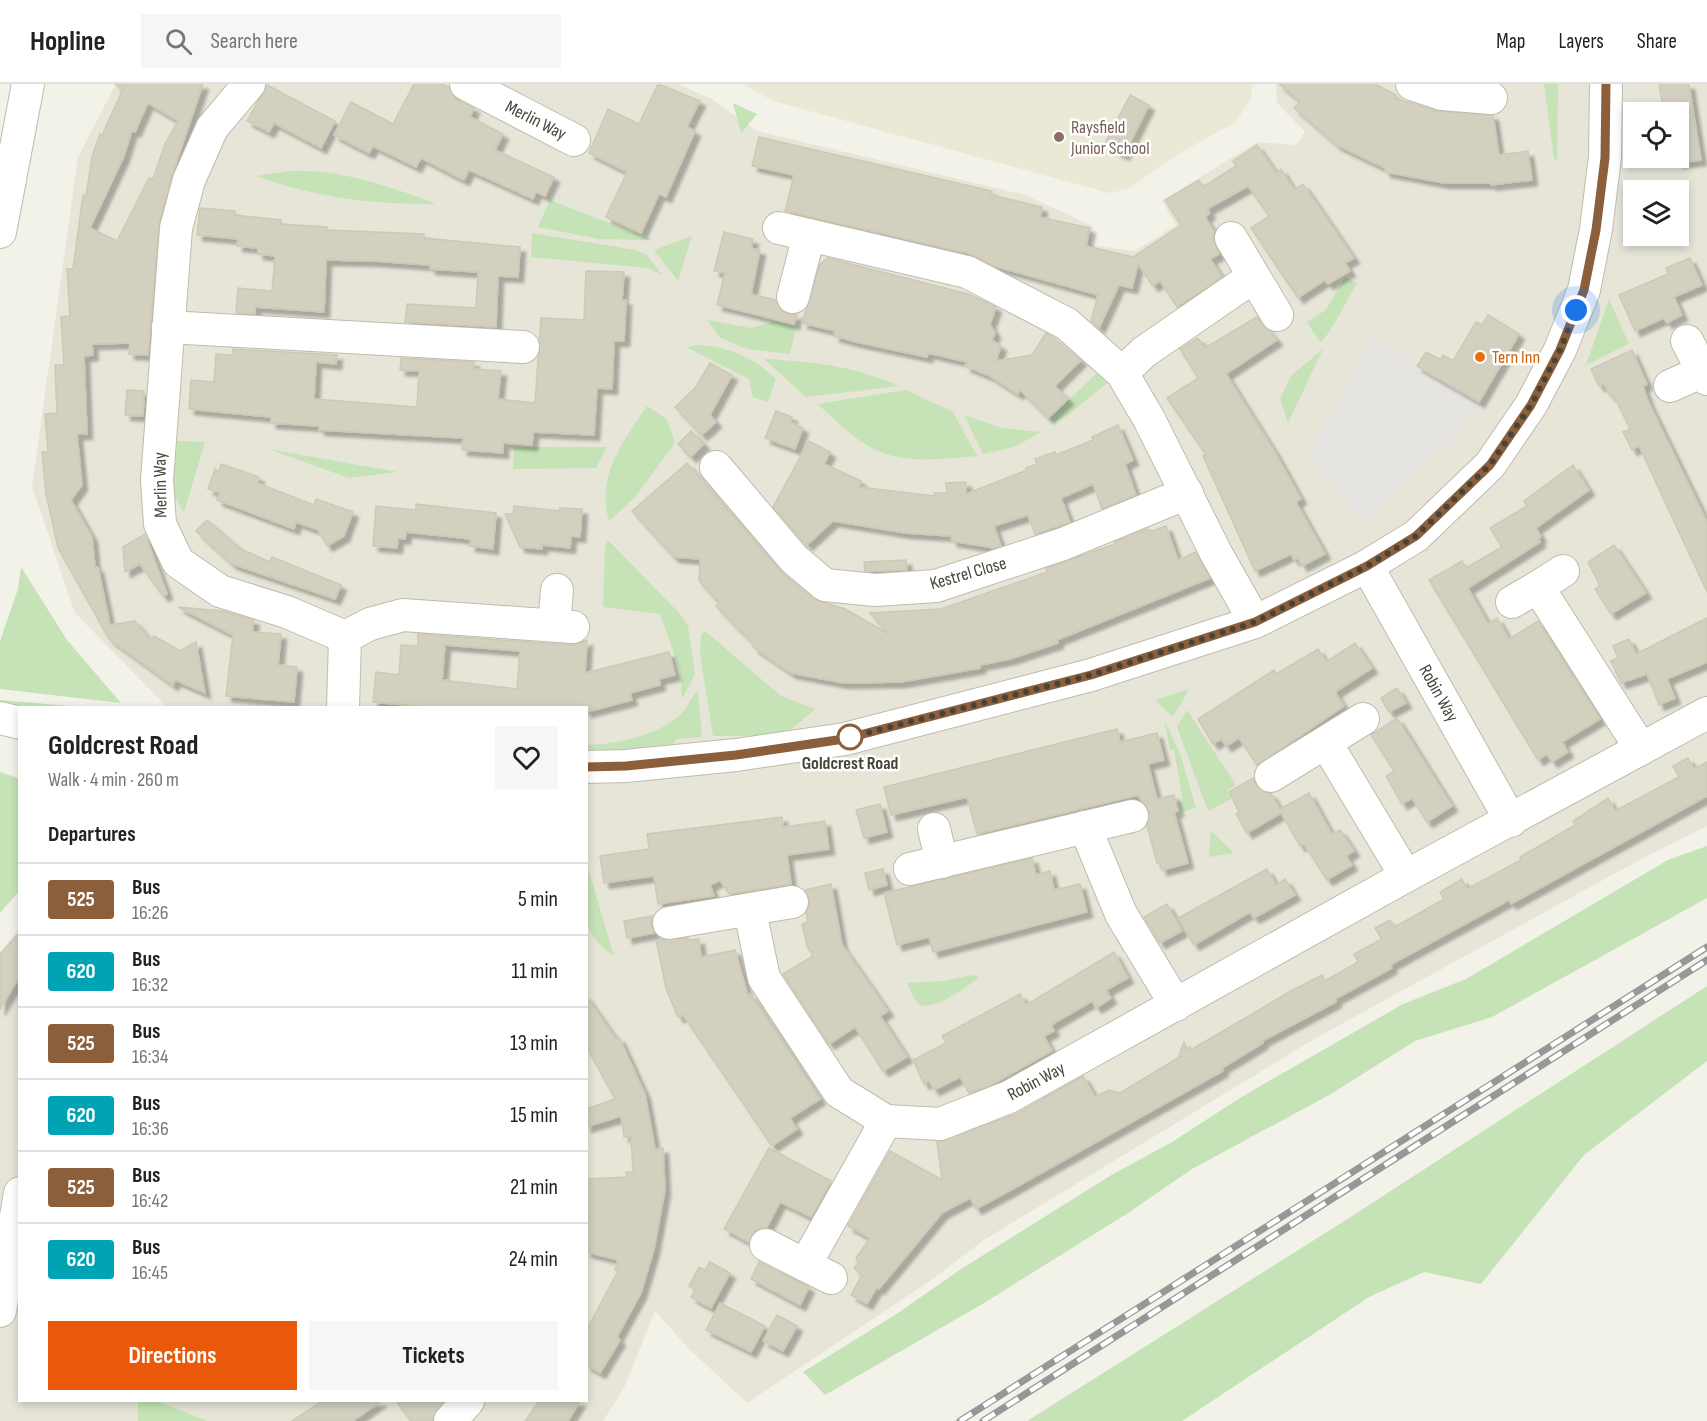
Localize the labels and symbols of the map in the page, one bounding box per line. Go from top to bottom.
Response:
street label: Merlin Way [502,96,570,145]
place label: Raysfield Junior School [1070,117,1150,159]
marker: Raysfield Junior School [1052,130,1066,144]
your location [1561,295,1591,325]
place label: Tern Inn [1492,347,1540,368]
marker: Tern Inn [1473,350,1487,364]
street label: Merlin Way [149,452,172,518]
street label: Kestrel Close [927,553,1009,594]
street label: Robin Way [1414,661,1463,725]
marker: Goldcrest Road [837,724,863,750]
place label: Goldcrest Road [802,753,899,774]
street label: Robin Way [1004,1058,1069,1105]

